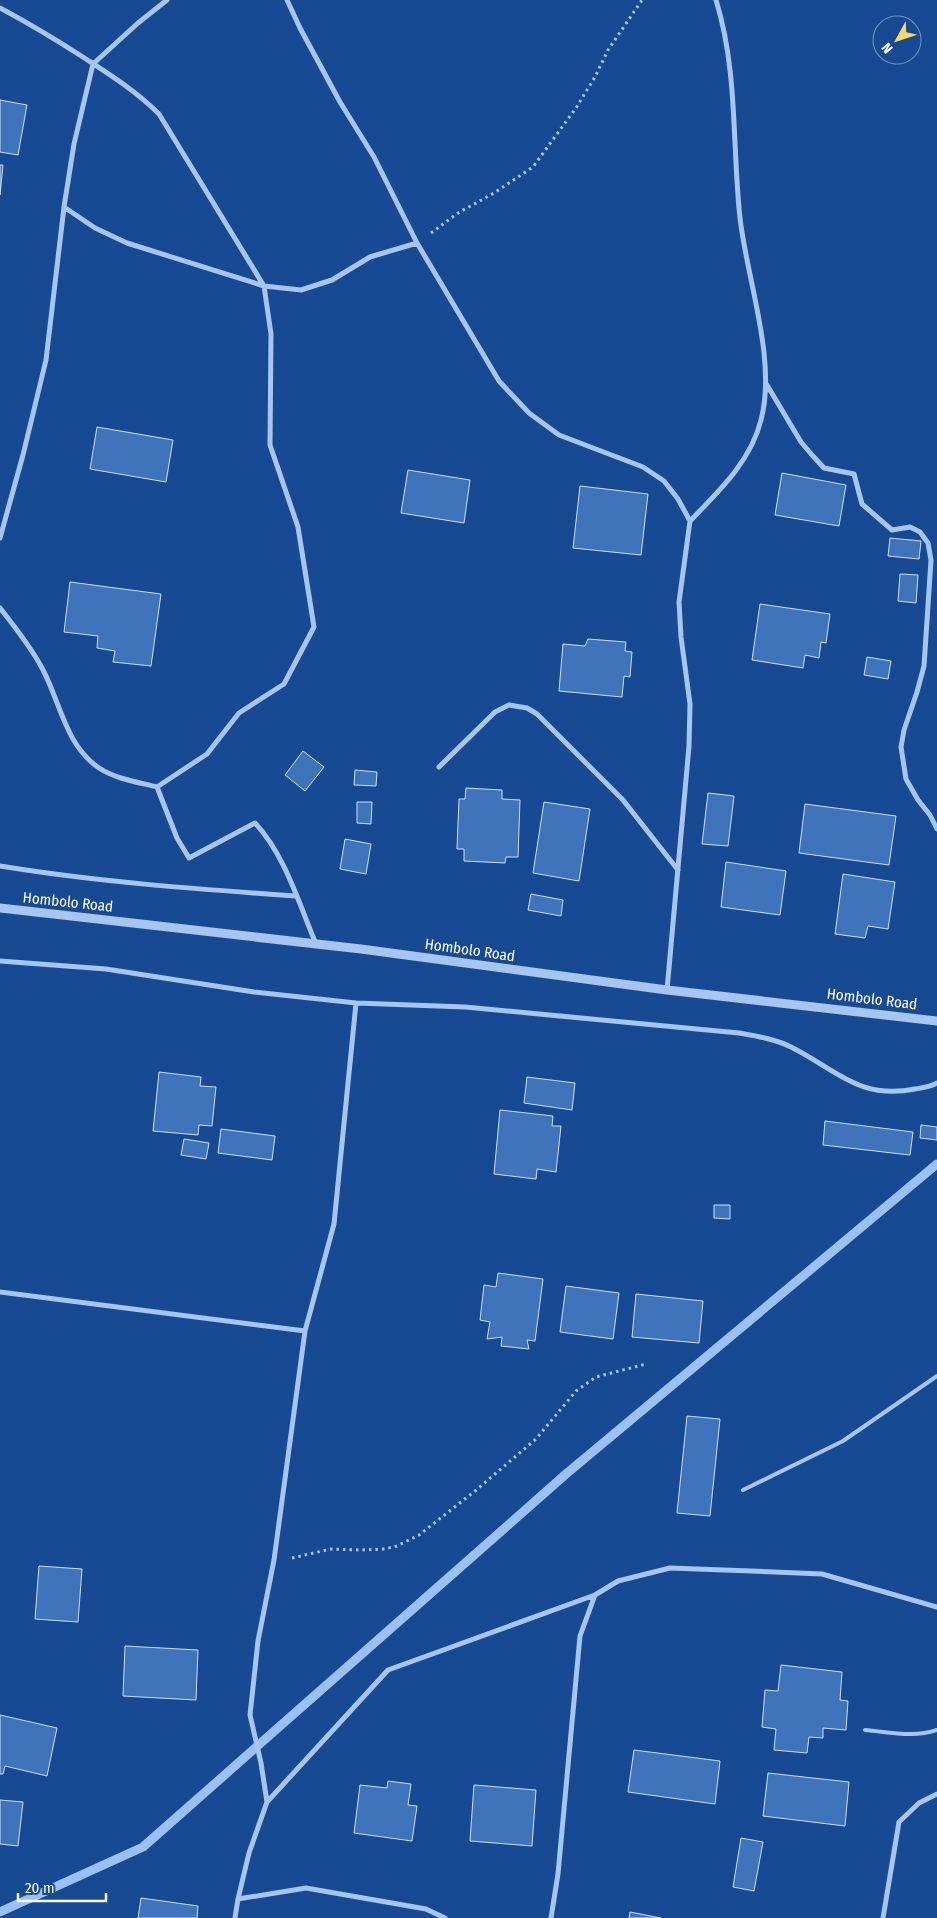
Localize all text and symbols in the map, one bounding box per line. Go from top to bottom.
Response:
north arrow [872,15,922,65]
text: N [878,39,897,57]
street label: Hombolo Road [22,888,114,916]
street label: Hombolo Road [424,935,516,965]
street label: Hombolo Road [826,985,918,1013]
scale bar [18,1870,105,1902]
text: 20 m [25,1879,55,1897]

